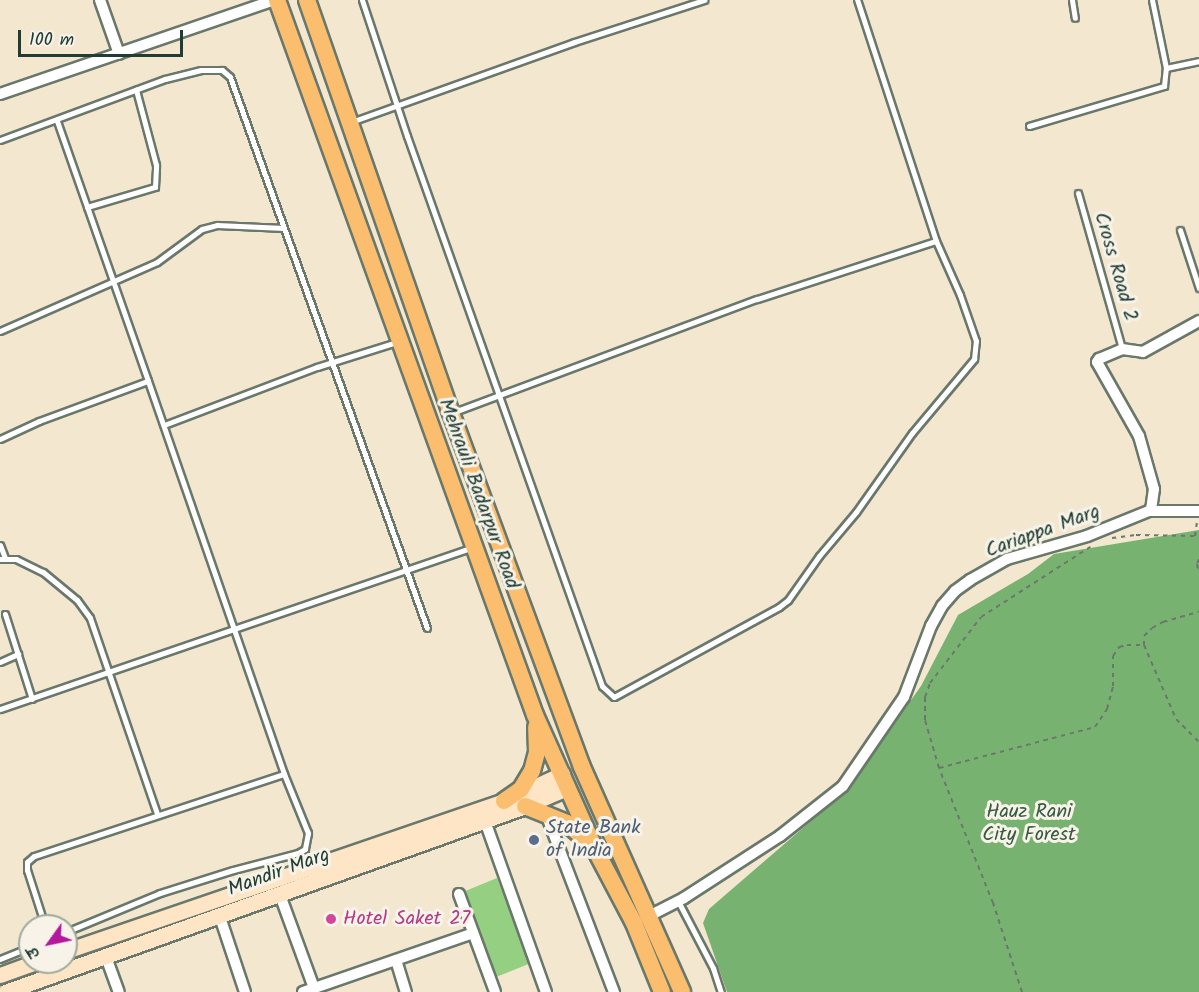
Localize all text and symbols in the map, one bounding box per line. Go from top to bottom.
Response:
scale bar [21,18,186,56]
text: 100 m [29,26,74,55]
street label: Cross Road 2 [1088,210,1142,324]
street label: Mehrauli Badarpur Road [432,396,524,592]
street label: Cariappa Marg [983,500,1103,564]
park label: Hauz Rani City Forest [982,801,1076,848]
place label: State Bank of India [546,816,641,863]
marker: State Bank of India [527,833,541,847]
street label: Mandir Marg [225,844,333,902]
place label: Hotel Saket 27 [343,907,470,931]
marker: Hotel Saket 27 [324,912,338,926]
north arrow [18,914,78,974]
text: उ [21,942,47,964]

